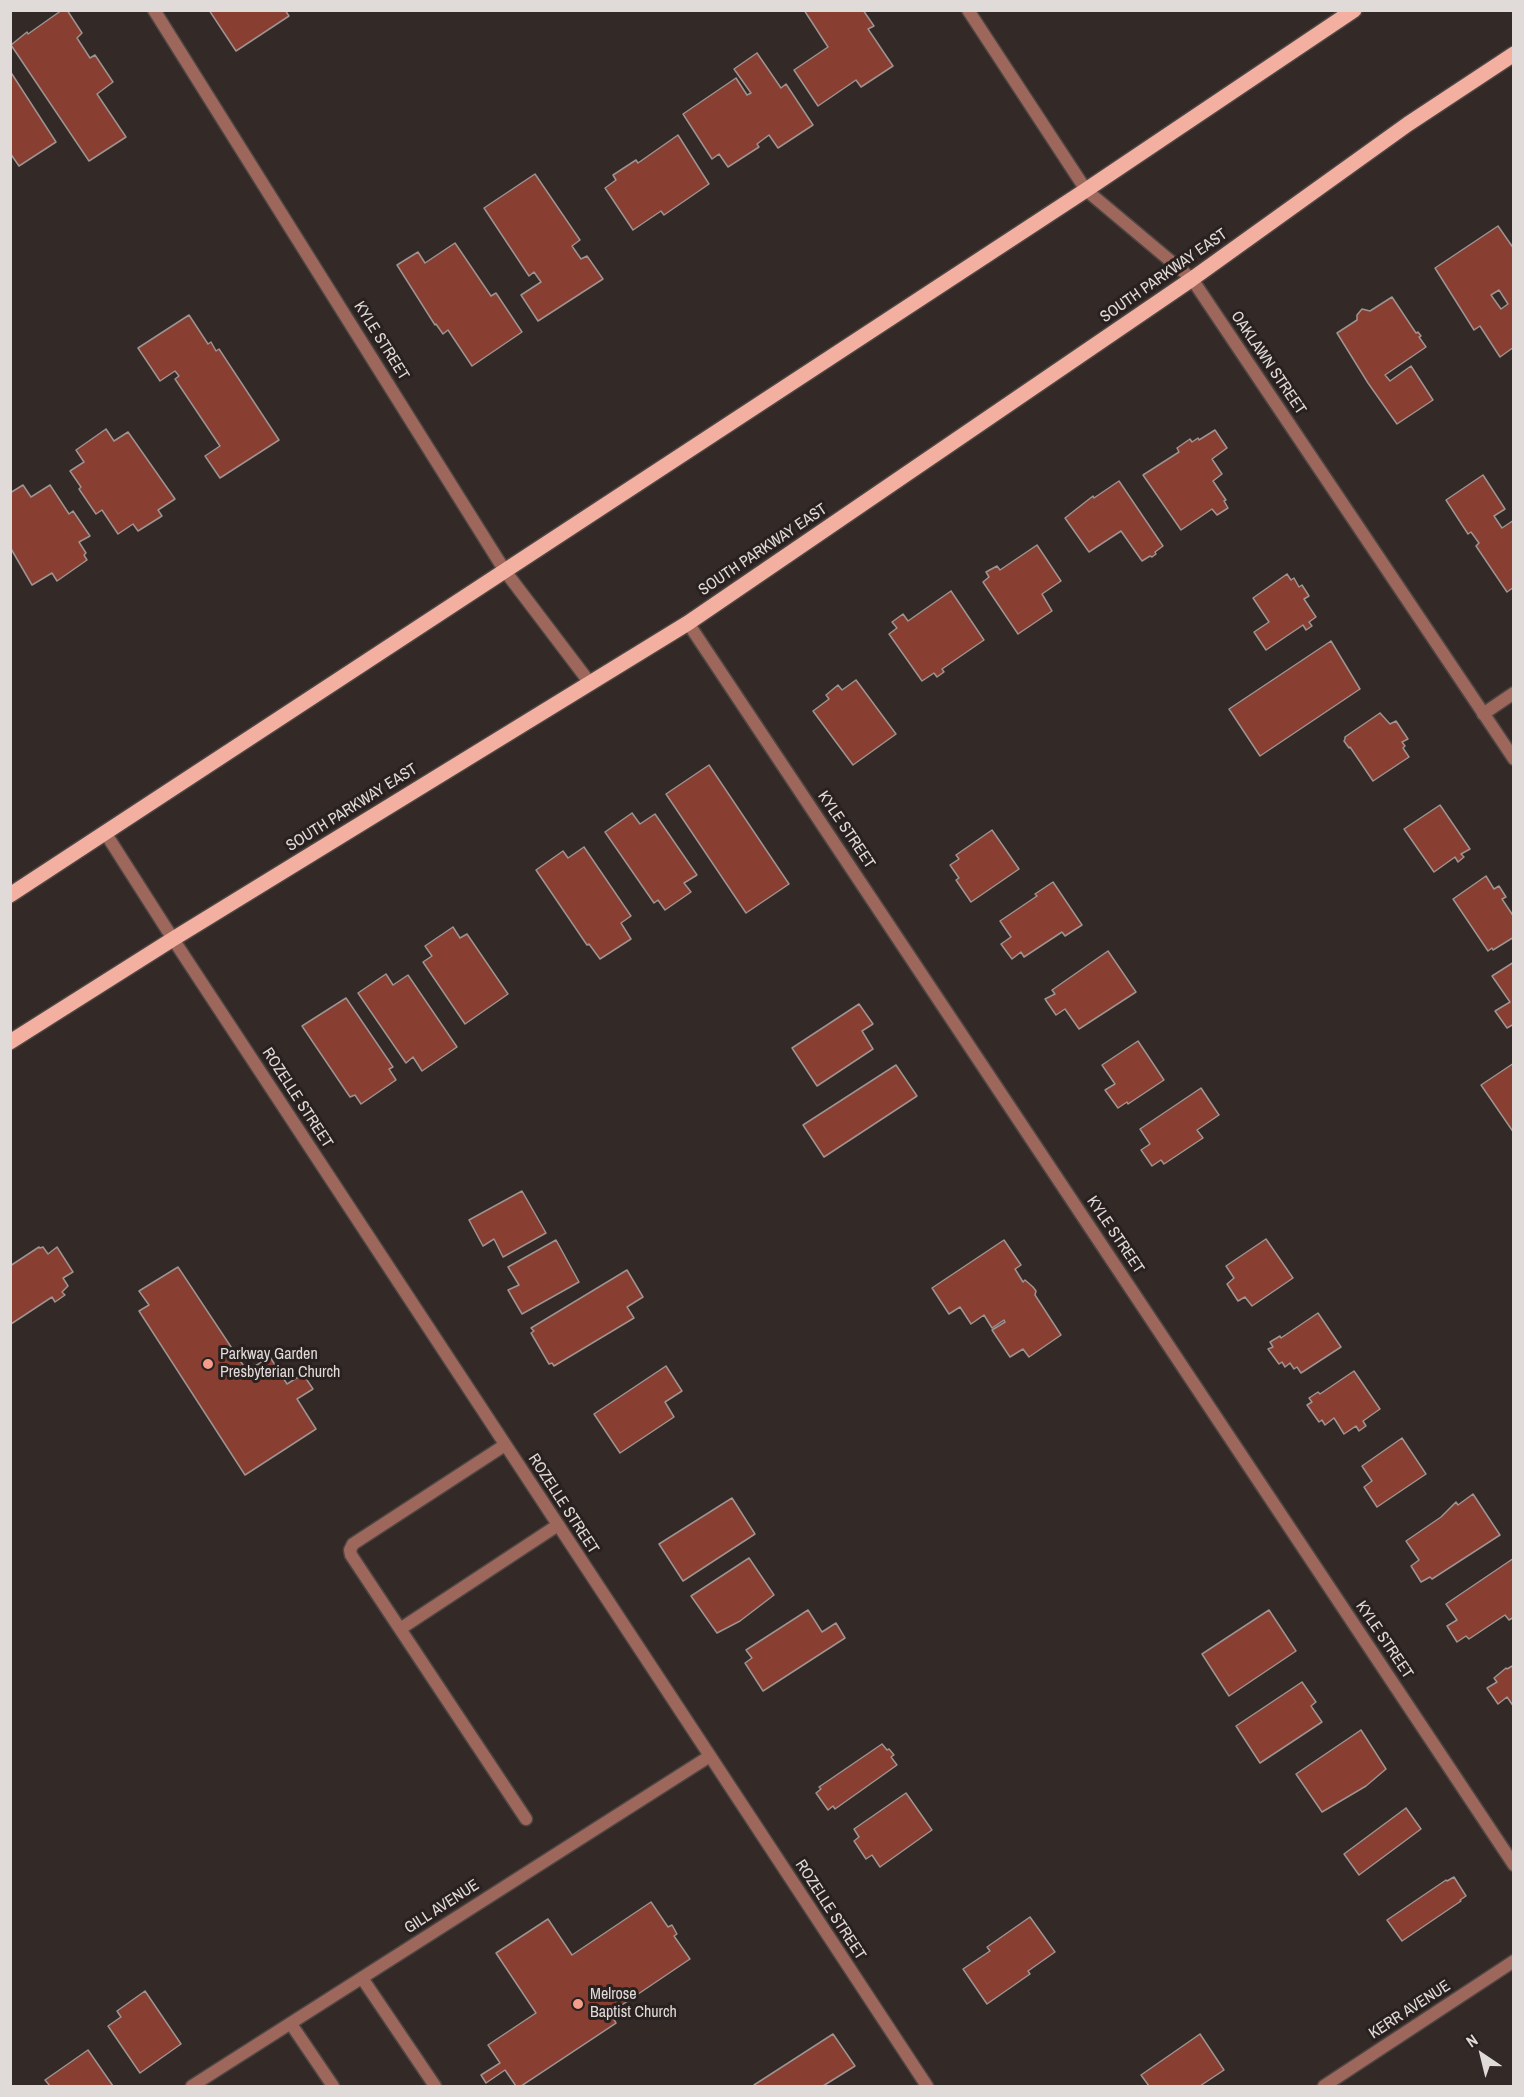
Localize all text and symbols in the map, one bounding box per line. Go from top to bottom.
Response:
street label: SOUTH PARKWAY EAST [1097,225,1231,327]
street label: KYLE STREET [349,298,413,384]
street label: OAKLAWN STREET [1226,308,1310,418]
street label: SOUTH PARKWAY EAST [695,500,831,600]
street label: SOUTH PARKWAY EAST [283,760,421,856]
street label: KYLE STREET [813,788,879,872]
street label: ROZELLE STREET [258,1044,336,1152]
street label: KYLE STREET [1082,1193,1148,1277]
place label: Parkway Garden Presbyterian Church [220,1345,340,1383]
marker: Parkway Garden Presbyterian Church [201,1357,215,1371]
street label: ROZELLE STREET [524,1450,602,1558]
street label: KYLE STREET [1351,1598,1417,1682]
street label: ROZELLE STREET [791,1856,869,1964]
street label: GILL AVENUE [401,1876,483,1938]
street label: KERR AVENUE [1366,1977,1454,2043]
place label: Melrose Baptist Church [590,1985,677,2023]
marker: Melrose Baptist Church [571,1997,585,2011]
north arrow [1452,2025,1512,2085]
text: N [1461,2029,1482,2052]

